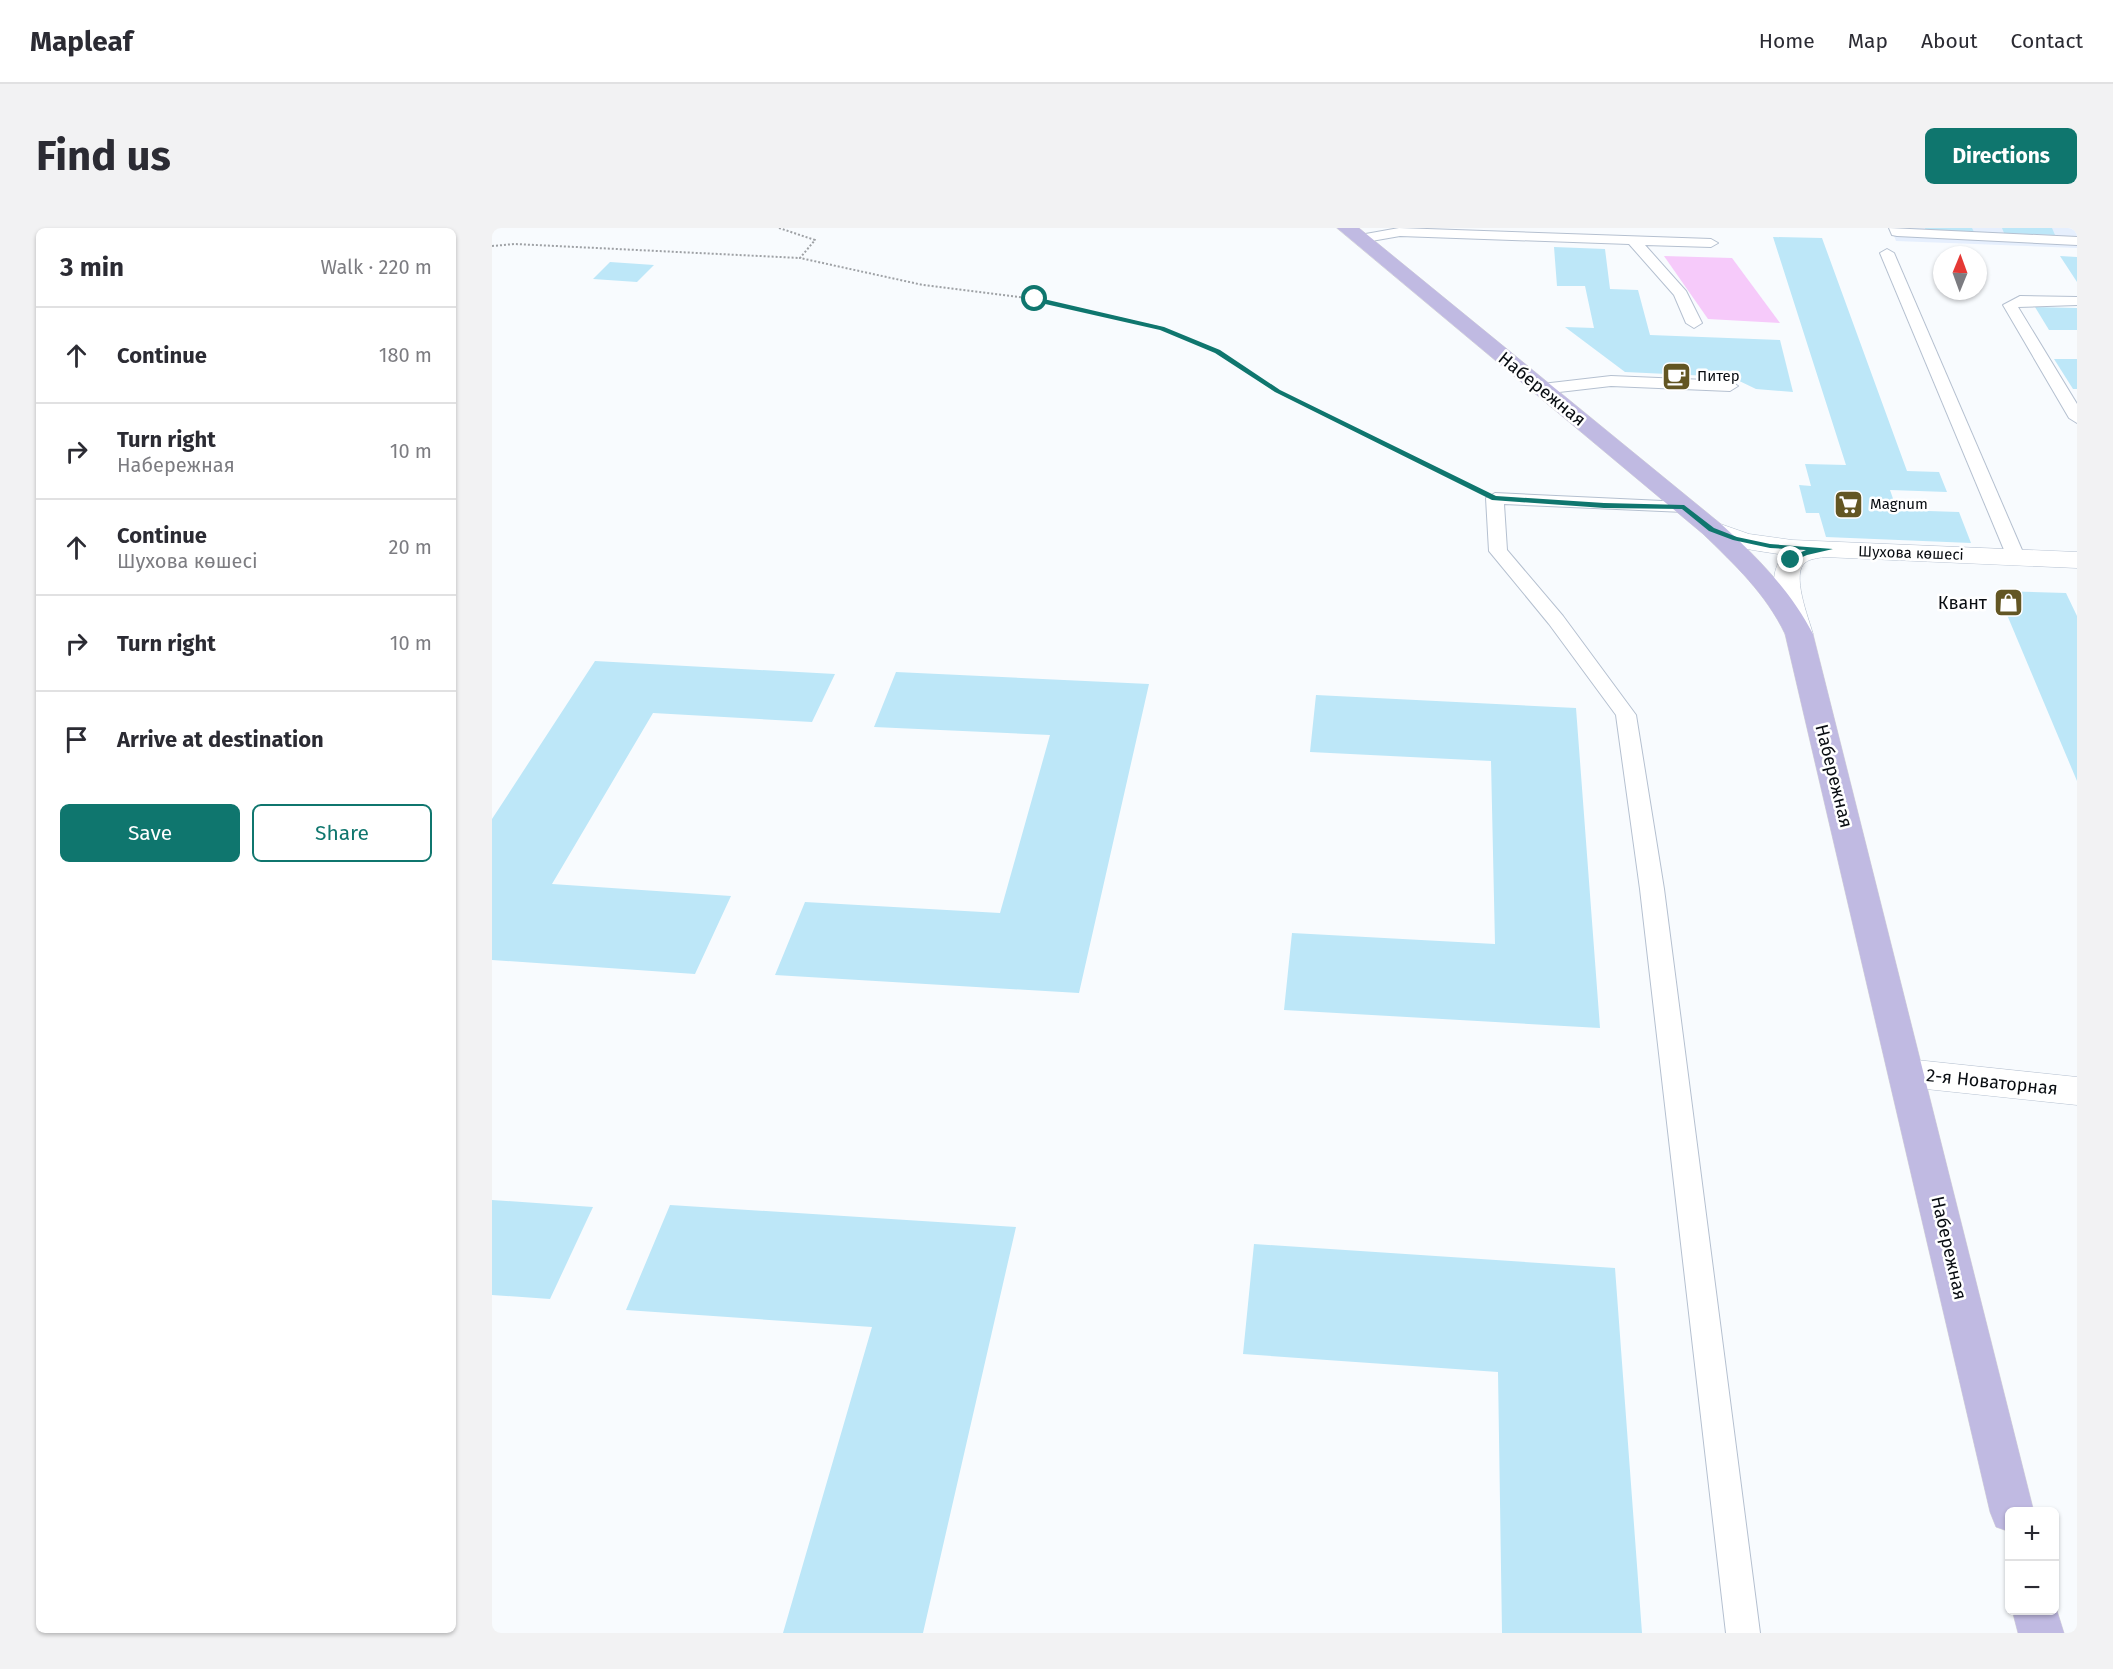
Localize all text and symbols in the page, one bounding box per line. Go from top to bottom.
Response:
text: Mapleaf [30,25,133,58]
text: Home [1759,28,1815,54]
text: Map [1848,28,1888,54]
text: About [1921,28,1978,54]
text: Contact [2011,28,2083,54]
button: Directions [1925,128,2077,184]
text: Find us [36,131,171,181]
north arrow [1933,246,1987,300]
text: 3 min [60,252,124,283]
text: Walk · 220 m [321,255,432,279]
route start [1021,285,1047,311]
icon: ahead [60,339,93,372]
text: Continue [117,342,207,369]
text: 180 m [379,343,432,367]
street label: Набережная [1494,347,1590,431]
cafe icon: Питер [1660,360,1692,392]
place label: Питер [1697,367,1740,385]
text: Turn right [117,426,216,453]
icon: right [60,435,93,468]
text: 10 m [390,439,432,463]
text: Набережная [117,453,235,477]
supermarket icon: Magnum [1833,488,1865,520]
place label: Magnum [1870,495,1928,513]
text: Continue [117,522,207,549]
icon: ahead [60,531,93,564]
text: 20 m [389,535,432,559]
street label: Шухова көшесі [1858,542,1964,564]
route end [1777,546,1803,572]
text: Шухова көшесі [117,549,258,573]
shop icon: Квант [1992,587,2024,619]
place label: Квант [1938,592,1988,614]
icon: right [60,627,93,660]
text: Turn right [117,630,216,657]
text: 10 m [390,631,432,655]
street label: Набережная [1811,722,1857,830]
icon: arrive [60,723,93,756]
text: Arrive at destination [117,726,324,753]
button: Save [60,804,240,862]
button: Share [252,804,432,862]
street label: 2-я Новаторная [1925,1064,2059,1100]
street label: Набережная [1926,1194,1972,1302]
map controls [2005,1507,2059,1615]
button: + [2005,1507,2059,1561]
button: − [2005,1561,2059,1615]

